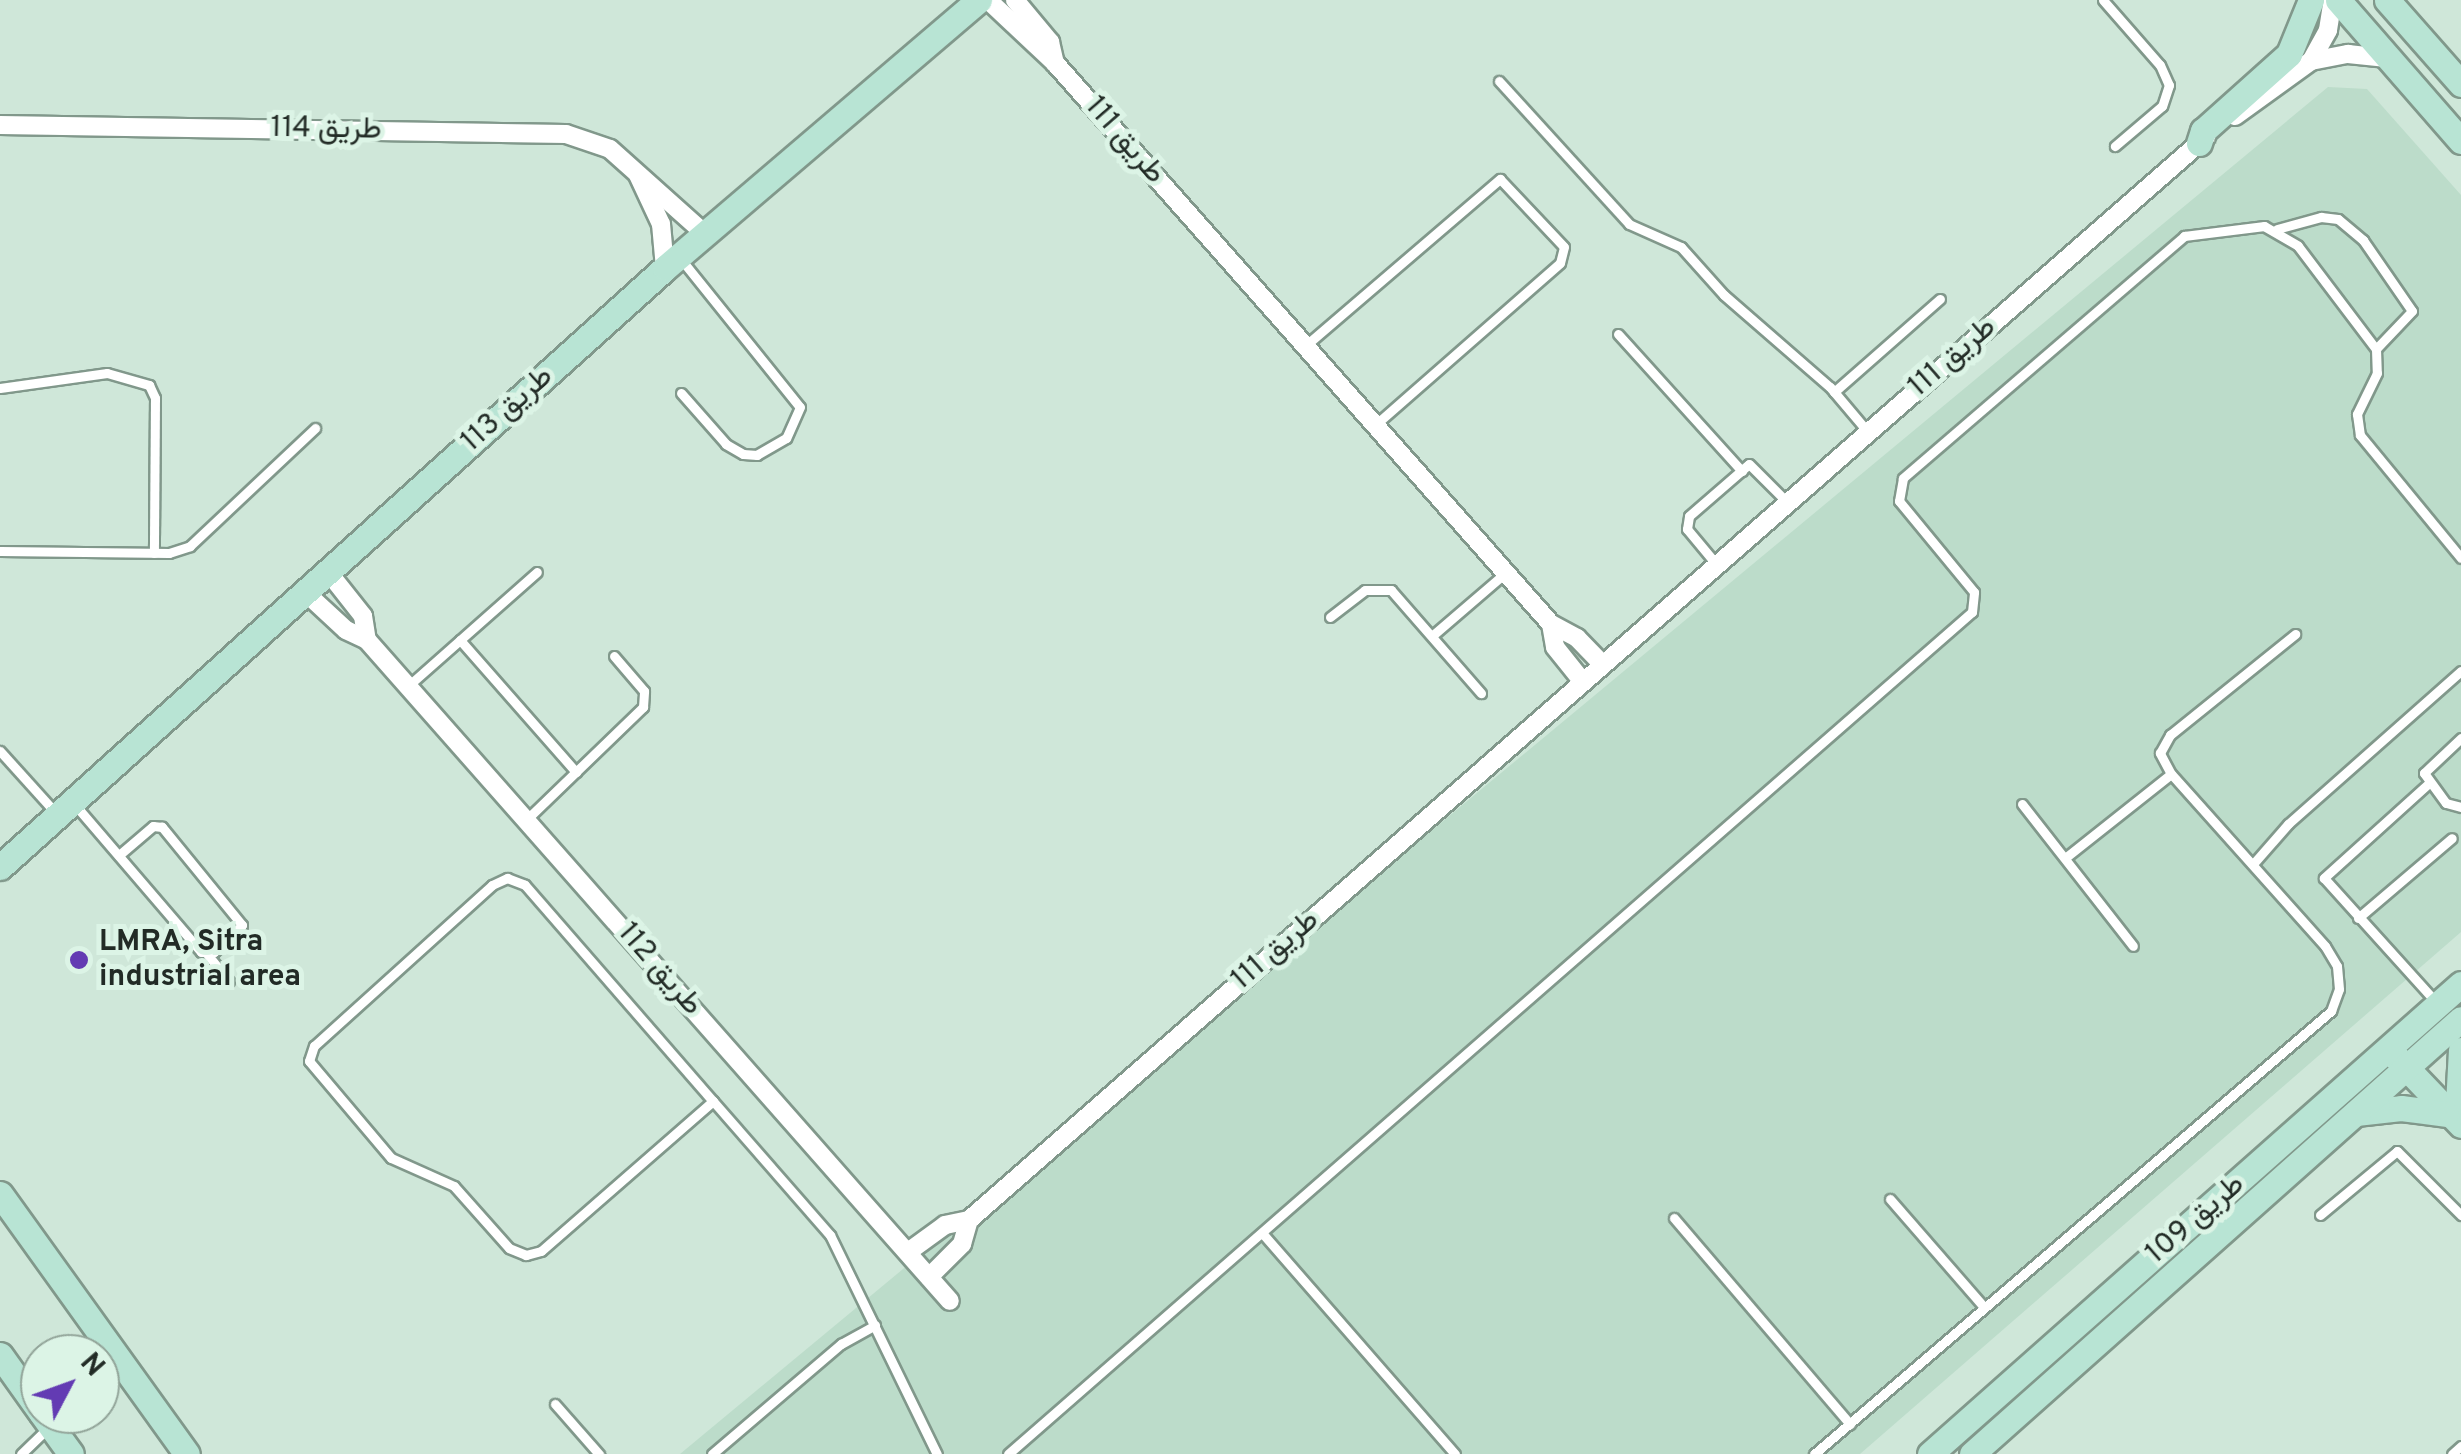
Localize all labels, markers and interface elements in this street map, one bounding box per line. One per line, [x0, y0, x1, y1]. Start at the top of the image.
street label: طريق 111 [1076, 90, 1172, 192]
street label: طريق 114 [270, 111, 382, 149]
street label: طريق 111 [1902, 310, 2004, 406]
street label: طريق 113 [455, 359, 561, 461]
street label: طريق 111 [1225, 903, 1327, 999]
street label: طريق 112 [609, 916, 709, 1024]
place label: LMRA, Sitra industrial area [99, 925, 301, 996]
marker: LMRA, Sitra industrial area [68, 949, 90, 971]
street label: طريق 109 [2139, 1167, 2253, 1273]
north arrow [20, 1334, 120, 1434]
text: N [71, 1346, 111, 1385]

